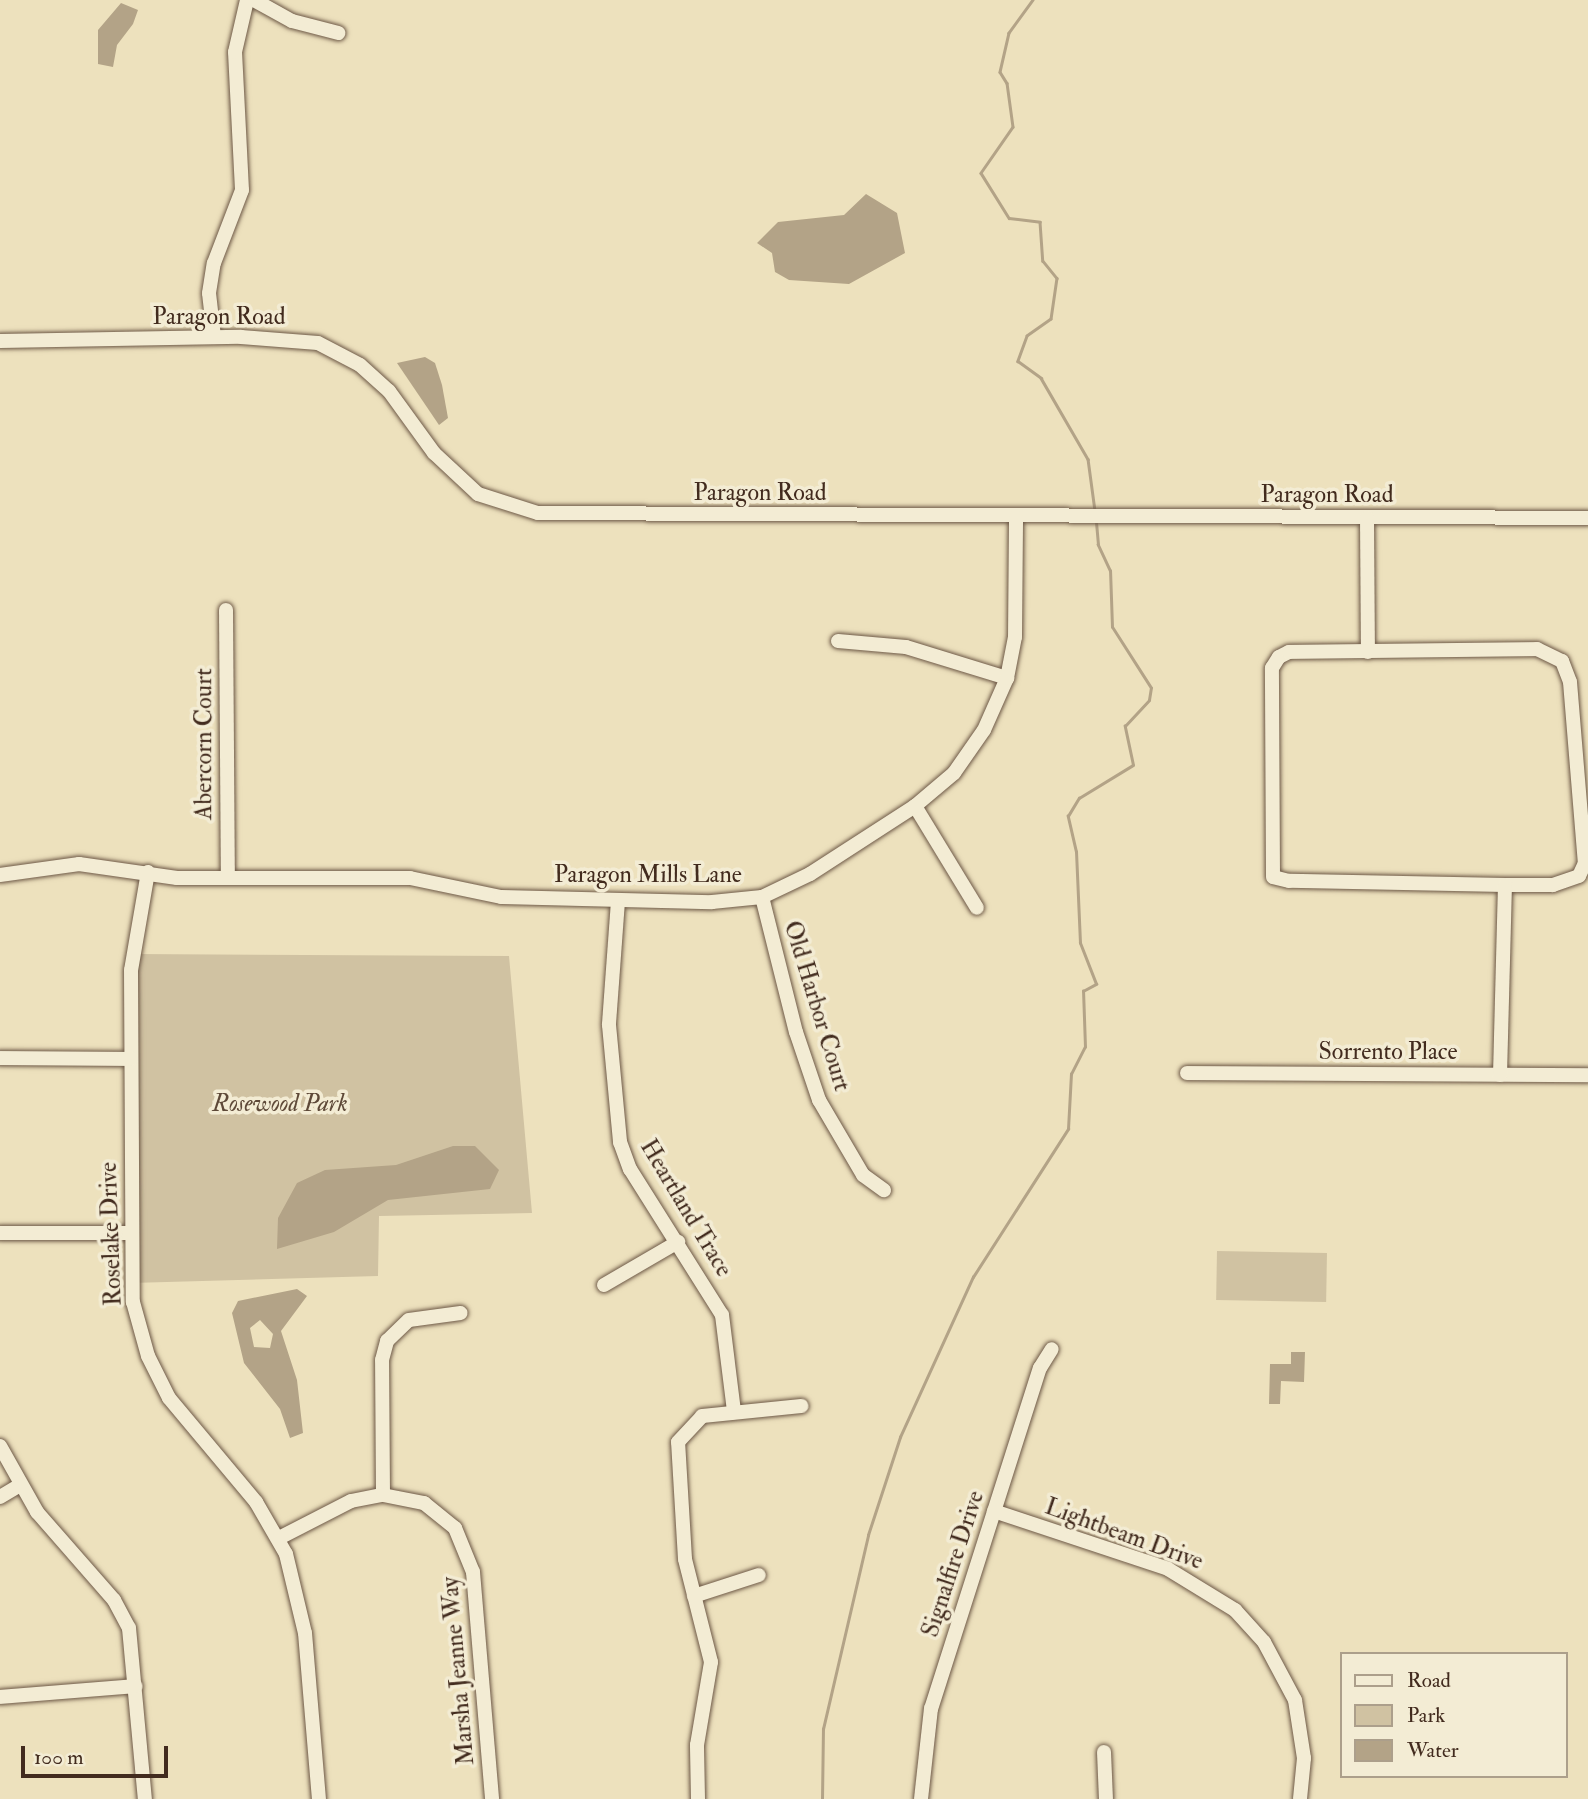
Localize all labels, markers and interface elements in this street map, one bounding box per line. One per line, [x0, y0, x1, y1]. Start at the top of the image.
street label: Paragon Road [152, 303, 286, 331]
street label: Paragon Road [693, 479, 827, 507]
street label: Paragon Road [1260, 481, 1394, 509]
street label: Abercorn Court [190, 668, 218, 820]
street label: Paragon Mills Lane [554, 861, 742, 889]
street label: Old Harbor Court [777, 917, 857, 1095]
street label: Sorrento Place [1318, 1038, 1458, 1066]
park label: Rosewood Park [212, 1090, 348, 1118]
street label: Heartland Trace [634, 1134, 738, 1282]
street label: Roselake Drive [94, 1162, 128, 1306]
street label: Signalfire Drive [916, 1487, 990, 1641]
street label: Lightbeam Drive [1041, 1492, 1207, 1576]
street label: Marsha Jeanne Way [435, 1576, 481, 1766]
legend [1340, 1652, 1567, 1778]
text: Road [1407, 1667, 1451, 1694]
text: Park [1407, 1702, 1445, 1729]
scale bar [24, 1732, 172, 1776]
text: Water [1407, 1737, 1459, 1764]
text: 100 m [34, 1744, 84, 1771]

